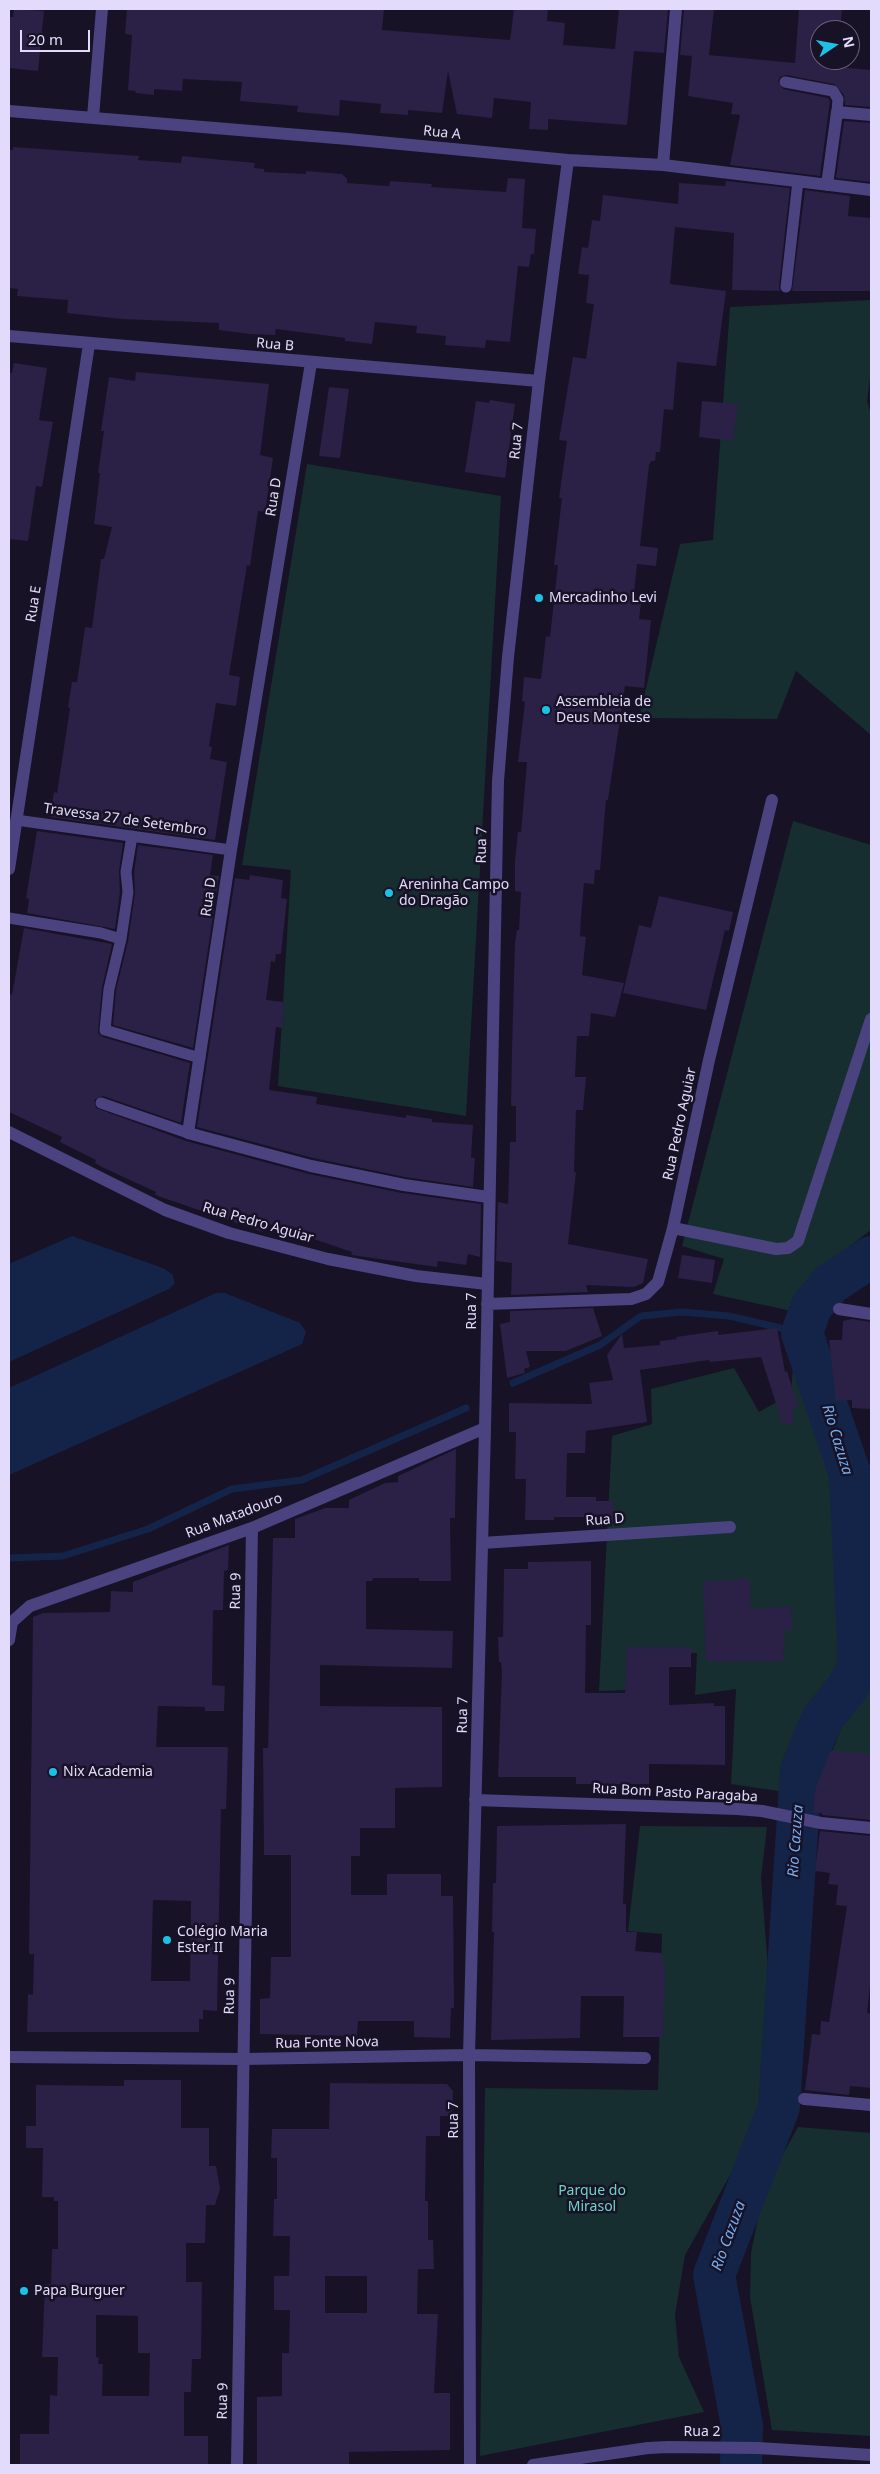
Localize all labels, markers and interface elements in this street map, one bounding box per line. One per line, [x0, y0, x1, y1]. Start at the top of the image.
scale bar [22, 20, 92, 52]
north arrow [810, 20, 860, 70]
text: 20 m [28, 29, 63, 49]
text: N [839, 34, 860, 50]
street label: Rua A [422, 123, 462, 143]
street label: Rua B [255, 335, 295, 355]
street label: Rua 7 [507, 422, 527, 460]
street label: Rua D [263, 476, 285, 518]
street label: Rua E [23, 585, 45, 623]
place label: Mercadinho Levi [549, 590, 657, 606]
marker: Mercadinho Levi [533, 592, 545, 604]
place label: Assembleia de Deus Montese [556, 694, 651, 726]
marker: Assembleia de Deus Montese [540, 704, 552, 716]
street label: Travessa 27 de Setembro [42, 800, 208, 840]
street label: Rua 7 [473, 826, 491, 864]
street label: Rua D [198, 876, 220, 918]
place label: Areninha Campo do Dragão [399, 877, 509, 910]
marker: Areninha Campo do Dragão [383, 887, 395, 899]
street label: Rua Pedro Aguiar [660, 1066, 700, 1182]
street label: Rua Pedro Aguiar [200, 1199, 316, 1247]
street label: Rua 7 [464, 1293, 480, 1329]
water label: Rio Cazuza [818, 1403, 856, 1477]
street label: Rua Matadouro [183, 1490, 285, 1542]
street label: Rua D [585, 1510, 625, 1530]
street label: Rua 9 [227, 1572, 245, 1610]
street label: Rua 7 [454, 1696, 472, 1734]
place label: Nix Academia [63, 1764, 153, 1780]
marker: Nix Academia [47, 1766, 59, 1778]
street label: Rua Bom Pasto Paragaba [592, 1780, 758, 1806]
water label: Rio Cazuza [784, 1804, 808, 1878]
place label: Colégio Maria Ester II [177, 1924, 268, 1956]
marker: Colégio Maria Ester II [161, 1934, 173, 1946]
street label: Rua 9 [221, 1977, 239, 2015]
street label: Rua Fonte Nova [275, 2034, 379, 2052]
street label: Rua 7 [446, 2102, 462, 2138]
park label: Parque do Mirasol [558, 2183, 626, 2216]
water label: Rio Cazuza [708, 2199, 750, 2273]
place label: Papa Burguer [34, 2283, 125, 2299]
marker: Papa Burguer [18, 2285, 30, 2297]
street label: Rua 9 [214, 2382, 232, 2420]
street label: Rua 2 [684, 2424, 720, 2440]

